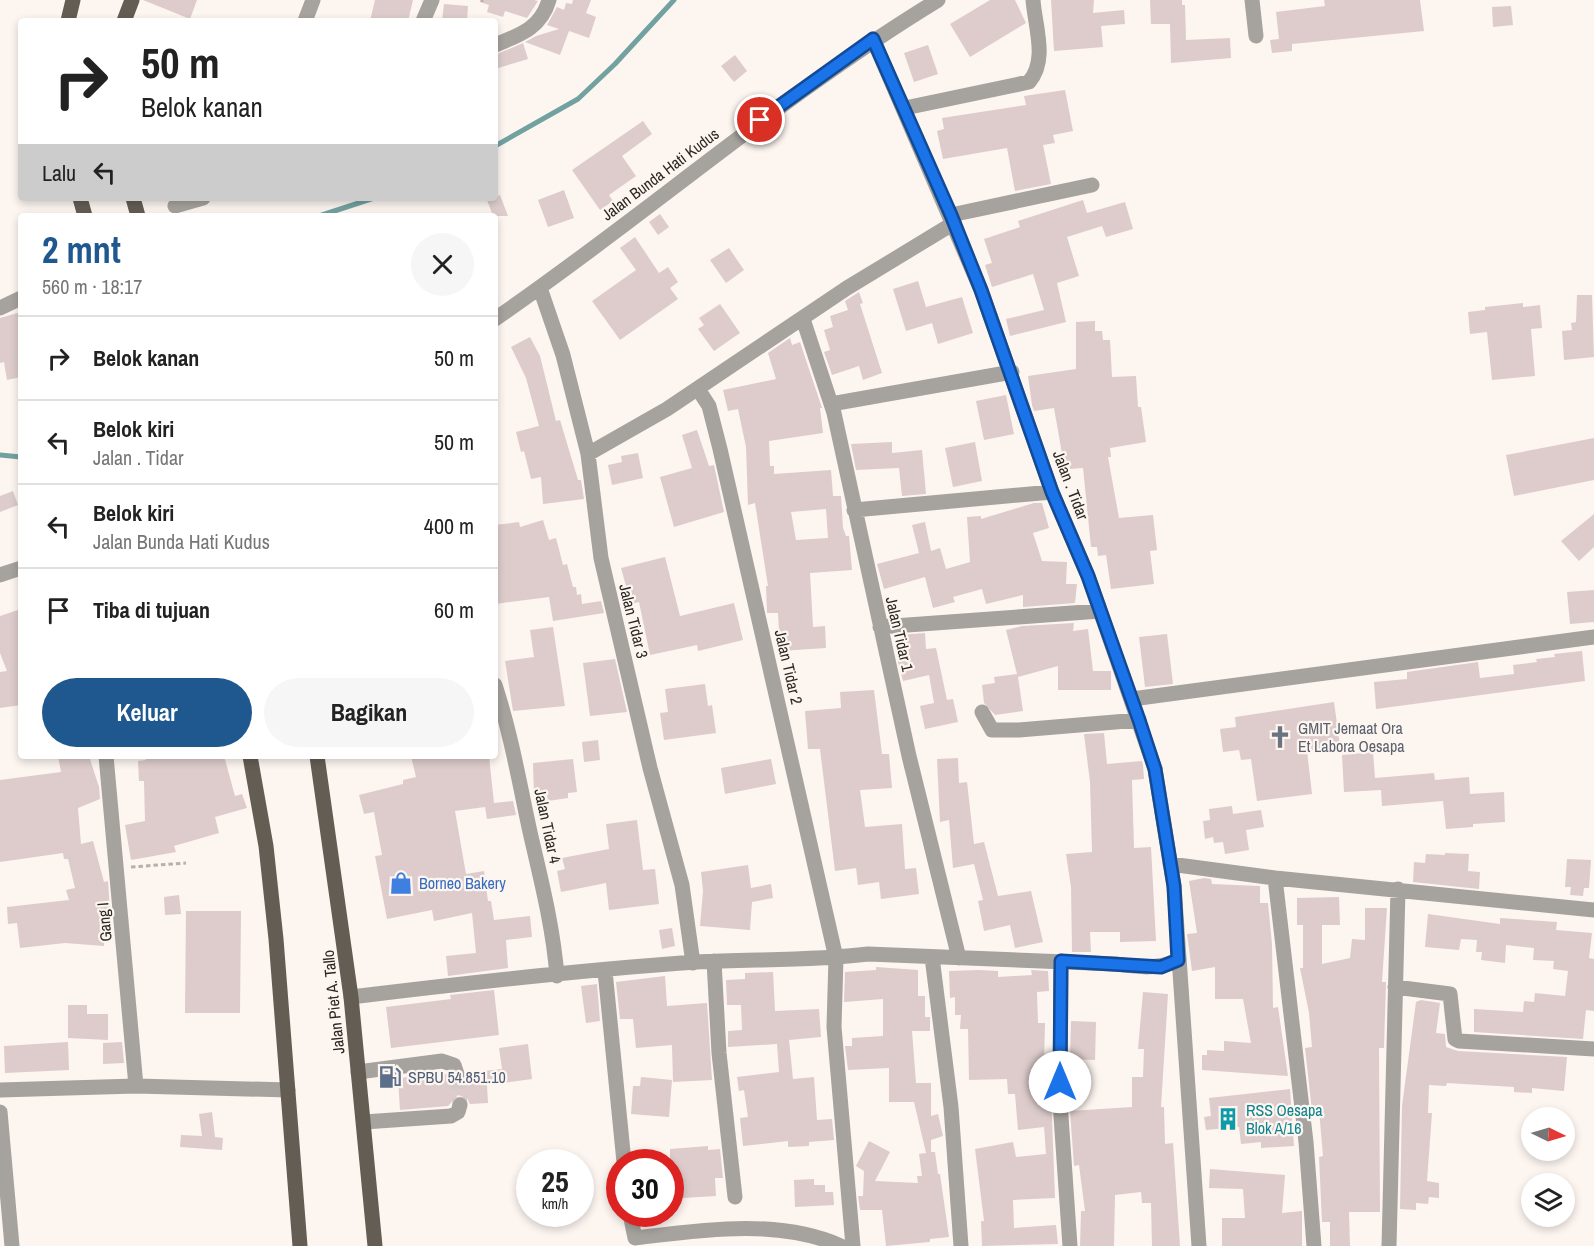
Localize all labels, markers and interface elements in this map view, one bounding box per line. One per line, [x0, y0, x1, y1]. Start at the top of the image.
text: 50 m [141, 35, 220, 91]
icon: right [42, 42, 120, 120]
text: Belok kanan [141, 89, 263, 125]
pin [734, 94, 785, 145]
icon: arrive [743, 103, 776, 136]
street label: Jalan Bunda Hati Kudus [597, 123, 723, 225]
icon: left [88, 156, 121, 189]
text: Lalu [42, 158, 76, 188]
text: 2 mnt [42, 226, 121, 274]
button: close [411, 233, 474, 296]
text: 560 m · 18:17 [42, 273, 142, 300]
icon: right [42, 342, 75, 375]
text: Belok kanan [93, 343, 199, 373]
text: 50 m [434, 343, 474, 373]
text: Belok kiri [93, 414, 174, 444]
icon: left [42, 426, 75, 459]
text: 50 m [434, 427, 474, 457]
text: Jalan . Tidar [93, 444, 184, 471]
street label: Jalan . Tidar [1048, 447, 1094, 523]
text: Belok kiri [93, 498, 174, 528]
icon: left [42, 510, 75, 543]
text: 400 m [424, 511, 474, 541]
text: Jalan Bunda Hati Kudus [93, 528, 270, 555]
street label: Jalan Tidar 3 [614, 581, 654, 661]
icon: arrive [42, 594, 75, 627]
street label: Jalan Tidar 1 [881, 594, 919, 674]
text: Tiba di tujuan [93, 595, 210, 625]
text: 60 m [434, 595, 474, 625]
street label: Jalan Tidar 2 [770, 627, 808, 707]
button: Keluar [42, 678, 252, 747]
button: Bagikan [264, 678, 474, 747]
place label: GMIT Jemaat Ora Et Labora Oesapa [1298, 717, 1405, 757]
church icon: GMIT Jemaat Ora Et Labora Oesapa [1267, 724, 1293, 750]
street label: Jalan Tidar 4 [529, 787, 567, 865]
shop icon: Borneo Bakery [388, 870, 414, 896]
place label: Borneo Bakery [419, 872, 506, 894]
street label: Gang I [91, 901, 117, 943]
street label: Jalan Piet A. Tallo [317, 949, 349, 1055]
position arrow [1028, 1050, 1092, 1114]
fuel station icon: SPBU 54.851.10 [377, 1064, 403, 1090]
place label: SPBU 54.851.10 [408, 1066, 506, 1088]
place label: RSS Oesapa Blok A/16 [1246, 1099, 1323, 1139]
building icon: RSS Oesapa Blok A/16 [1215, 1106, 1241, 1132]
north arrow [1521, 1107, 1575, 1161]
map controls [1521, 1107, 1575, 1227]
speed limit sign: 30 [606, 1149, 684, 1227]
text: 25 [541, 1161, 569, 1201]
button: layers [1521, 1173, 1575, 1227]
text: km/h [542, 1193, 568, 1214]

